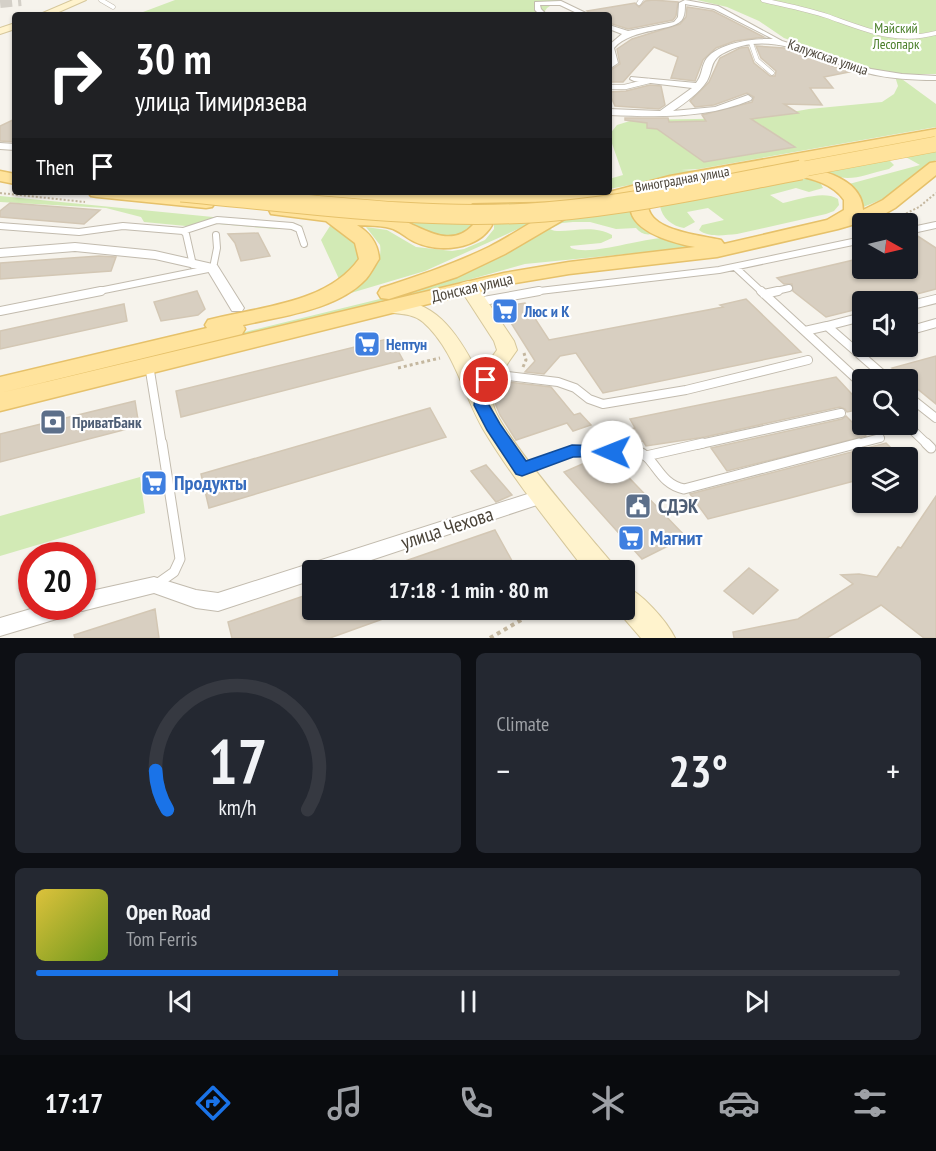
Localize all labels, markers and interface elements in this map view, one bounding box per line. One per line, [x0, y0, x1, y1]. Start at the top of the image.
park label: Майский Лесопарк [872, 19, 920, 53]
text: 30 m [135, 31, 212, 86]
street label: Калужская улица [785, 35, 871, 79]
icon: right [36, 36, 114, 114]
text: улица Тимирязева [135, 84, 307, 118]
icon: arrive [86, 150, 119, 183]
text: Then [36, 153, 74, 181]
street label: Виноградная улица [633, 162, 731, 196]
north arrow [852, 213, 918, 279]
map controls [852, 213, 918, 513]
street label: Донская улица [429, 268, 515, 306]
button: sound [852, 291, 918, 357]
supermarket icon: Люс и К [490, 296, 520, 326]
place label: Люс и К [523, 301, 570, 321]
supermarket icon: Нептун [352, 329, 382, 359]
place label: Нептун [386, 334, 427, 354]
pin [460, 354, 511, 405]
icon: arrive [469, 363, 502, 396]
button: search [852, 369, 918, 435]
bank icon: ПриватБанк [38, 407, 68, 437]
place label: ПриватБанк [72, 412, 142, 432]
position arrow [580, 420, 644, 484]
button: layers [852, 447, 918, 513]
supermarket icon: Продукты [139, 468, 169, 498]
place label: Продукты [174, 470, 247, 496]
public building icon: СДЭК [623, 491, 653, 521]
place label: СДЭК [658, 493, 699, 519]
street label: улица Чехова [398, 501, 496, 555]
supermarket icon: Магнит [616, 523, 646, 553]
place label: Магнит [650, 525, 703, 551]
speed limit sign: 20 [18, 542, 96, 620]
text: 17:18 · 1 min · 80 m [389, 576, 548, 604]
text: Climate [497, 711, 549, 737]
text: 17 [208, 720, 268, 801]
text: 23° [669, 741, 728, 799]
text: − [497, 749, 510, 792]
text: + [886, 749, 900, 792]
text: km/h [219, 793, 257, 821]
text: Open Road [126, 898, 211, 926]
text: Tom Ferris [126, 926, 197, 952]
icon: previous [164, 985, 197, 1018]
icon: pause [452, 985, 485, 1018]
icon: next [740, 985, 773, 1018]
icon: directions [192, 1082, 234, 1124]
icon: music [324, 1082, 366, 1124]
icon: phone [455, 1082, 497, 1124]
icon: climate [587, 1082, 629, 1124]
icon: car [718, 1082, 760, 1124]
icon: filters [849, 1082, 891, 1124]
text: 17:17 [45, 1086, 103, 1120]

